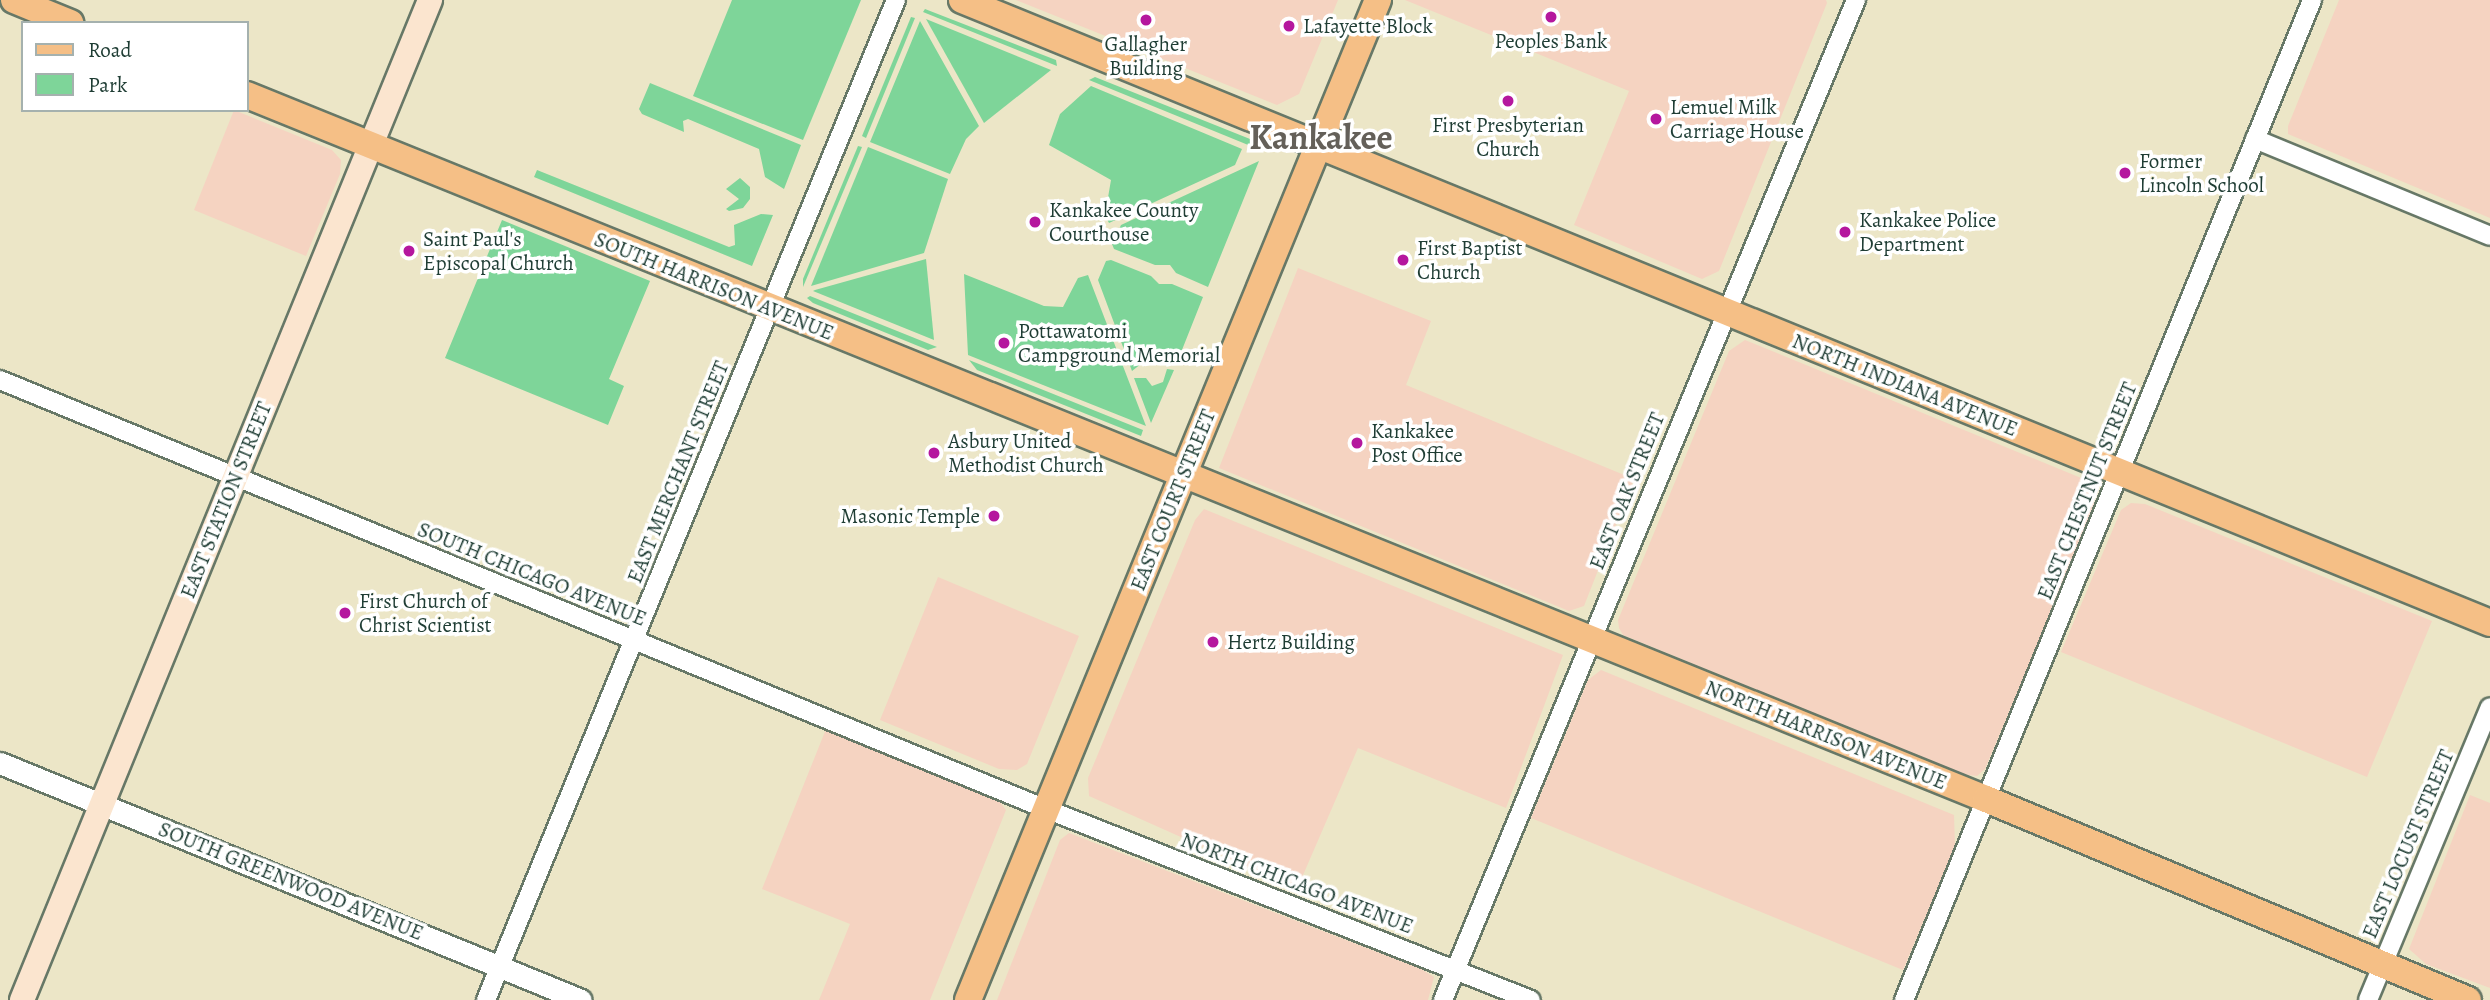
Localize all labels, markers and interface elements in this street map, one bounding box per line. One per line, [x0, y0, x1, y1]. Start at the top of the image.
marker: Peoples Bank [1543, 9, 1559, 25]
marker: Gallagher Building [1138, 12, 1154, 28]
place label: Lafayette Block [1303, 13, 1433, 39]
marker: Lafayette Block [1281, 18, 1297, 34]
legend [21, 21, 248, 112]
place label: Peoples Bank [1495, 28, 1607, 54]
place label: Gallagher Building [1105, 31, 1187, 81]
text: Road [88, 36, 132, 64]
text: Park [88, 71, 127, 99]
marker: First Presbyterian Church [1500, 93, 1516, 109]
place label: Lemuel Milk Carriage House [1670, 94, 1804, 144]
marker: Lemuel Milk Carriage House [1648, 111, 1664, 127]
place label: First Presbyterian Church [1432, 112, 1584, 162]
district label: Kankakee [1249, 116, 1393, 158]
place label: Former Lincoln School [2139, 148, 2264, 198]
marker: Former Lincoln School [2117, 165, 2133, 181]
place label: Kankakee County Courthouse [1049, 197, 1198, 247]
place label: Kankakee Police Department [1859, 207, 1996, 257]
marker: Kankakee County Courthouse [1027, 214, 1043, 230]
marker: Kankakee Police Department [1837, 224, 1853, 240]
place label: Saint Paul's Episcopal Church [423, 226, 574, 276]
street label: SOUTH HARRISON AVENUE [591, 226, 837, 346]
place label: First Baptist Church [1417, 235, 1522, 285]
marker: Saint Paul's Episcopal Church [401, 243, 417, 259]
marker: First Baptist Church [1395, 252, 1411, 268]
place label: Pottawatomi Campground Memorial [1018, 318, 1220, 368]
street label: NORTH INDIANA AVENUE [1789, 328, 2021, 442]
marker: Pottawatomi Campground Memorial [996, 335, 1012, 351]
street label: EAST MERCHANT STREET [622, 357, 734, 587]
street label: EAST CHESTNUT STREET [2032, 379, 2142, 603]
street label: EAST STATION STREET [175, 398, 277, 602]
street label: EAST COURT STREET [1125, 406, 1221, 594]
street label: EAST OAK STREET [1584, 409, 1670, 573]
place label: Kankakee Post Office [1371, 418, 1463, 468]
place label: Asbury United Methodist Church [948, 428, 1104, 478]
marker: Kankakee Post Office [1349, 435, 1365, 451]
marker: Asbury United Methodist Church [926, 445, 942, 461]
place label: Masonic Temple [841, 503, 980, 529]
marker: Masonic Temple [986, 508, 1002, 524]
street label: SOUTH CHICAGO AVENUE [414, 517, 650, 631]
place label: First Church of Christ Scientist [359, 588, 492, 638]
marker: First Church of Christ Scientist [337, 605, 353, 621]
place label: Hertz Building [1227, 629, 1355, 655]
marker: Hertz Building [1205, 634, 1221, 650]
street label: NORTH HARRISON AVENUE [1701, 675, 1951, 795]
street label: EAST LOCUST STREET [2357, 746, 2459, 942]
street label: SOUTH GREENWOOD AVENUE [155, 816, 427, 946]
street label: NORTH CHICAGO AVENUE [1177, 827, 1417, 939]

